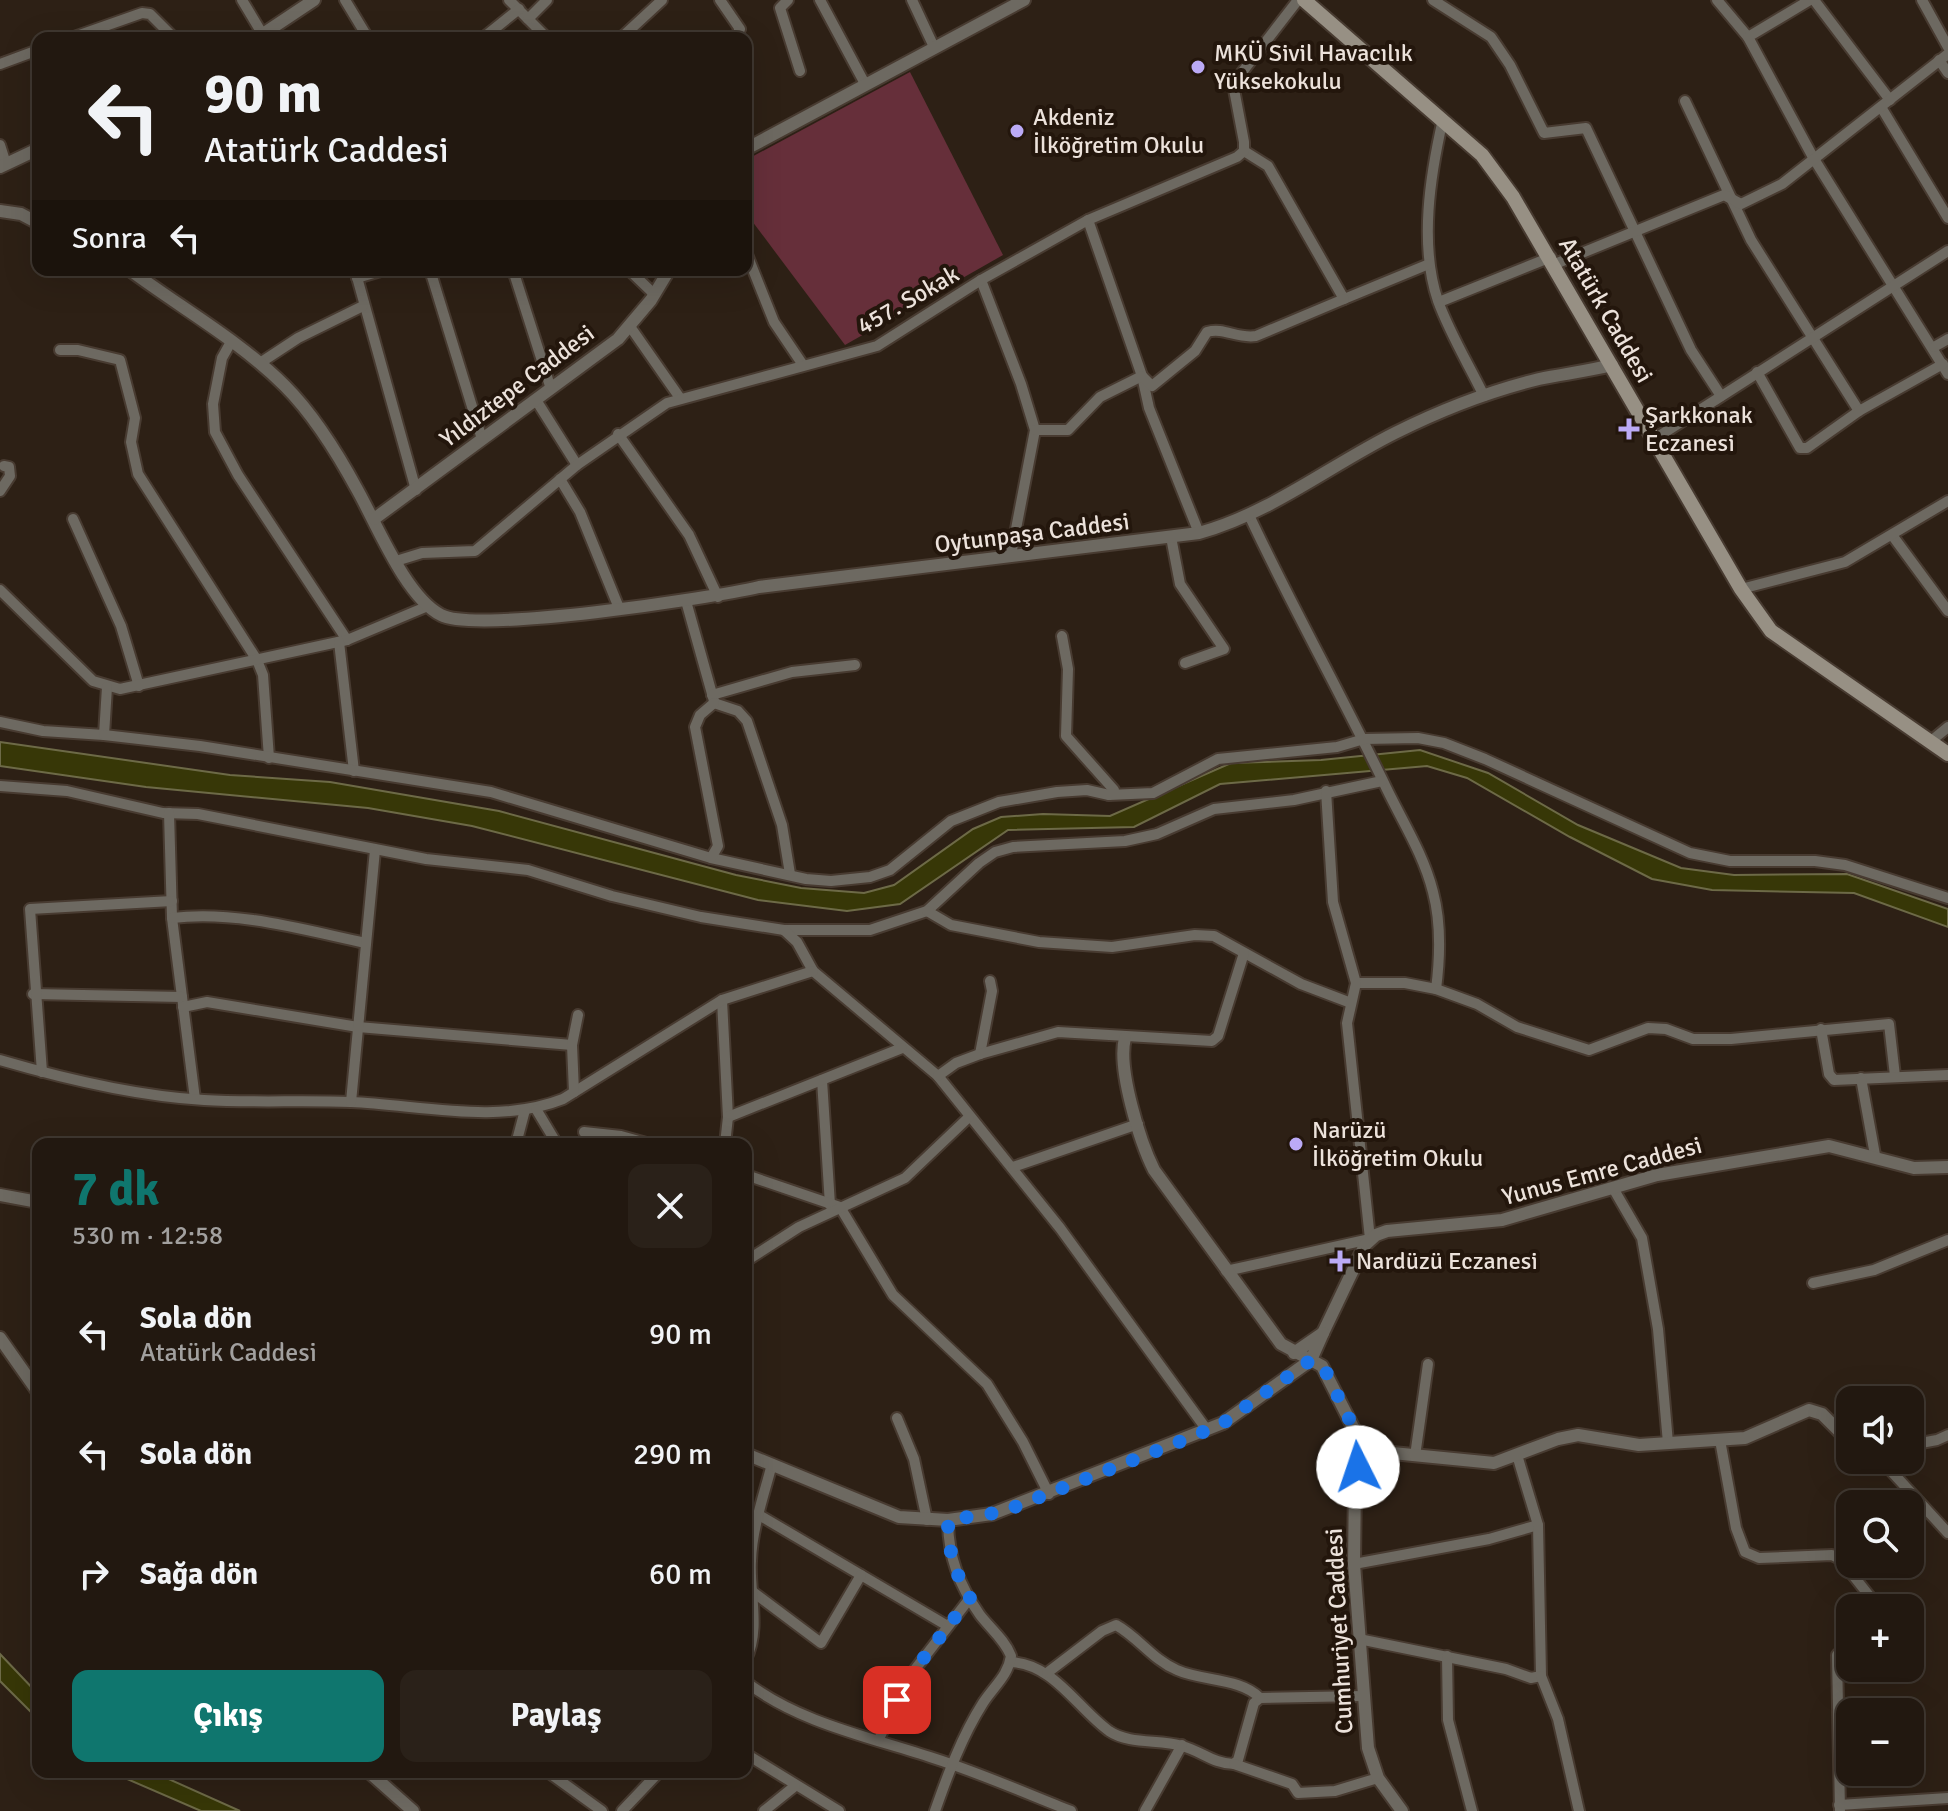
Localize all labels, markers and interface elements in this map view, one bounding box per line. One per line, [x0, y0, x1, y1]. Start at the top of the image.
place label: MKÜ Sivil Havacılık Yüksekokulu [1214, 38, 1413, 96]
marker: MKÜ Sivil Havacılık Yüksekokulu [1189, 58, 1207, 76]
text: 90 m [204, 59, 322, 128]
icon: left [72, 64, 176, 168]
place label: Akdeniz İlköğretim Okulu [1033, 102, 1204, 160]
marker: Akdeniz İlköğretim Okulu [1008, 122, 1026, 140]
text: Atatürk Caddesi [204, 128, 449, 173]
icon: left [163, 216, 207, 260]
text: Sonra [72, 220, 147, 257]
street label: Atatürk Caddesi [1552, 232, 1660, 388]
street label: 457. Sokak [852, 259, 964, 341]
street label: Yıldıztepe Caddesi [434, 318, 600, 454]
place label: Şarkkonak Eczanesi [1645, 400, 1753, 458]
marker: Şarkkonak Eczanesi [1620, 420, 1638, 438]
street label: Oytunpaşa Caddesi [933, 506, 1131, 560]
place label: Narüzü İlköğretim Okulu [1312, 1115, 1483, 1173]
street label: Yunus Emre Caddesi [1499, 1130, 1705, 1212]
marker: Narüzü İlköğretim Okulu [1287, 1135, 1305, 1153]
text: 7 dk [72, 1160, 159, 1219]
button: close [628, 1164, 712, 1248]
text: 530 m · 12:58 [72, 1220, 223, 1252]
place label: Nardüzü Eczanesi [1356, 1246, 1538, 1276]
marker: Nardüzü Eczanesi [1331, 1252, 1349, 1270]
text: Sola dön [140, 1300, 252, 1337]
icon: left [72, 1312, 116, 1356]
text: 90 m [649, 1316, 712, 1353]
text: Atatürk Caddesi [140, 1337, 317, 1369]
map controls [1836, 1386, 1924, 1786]
button: sound [1836, 1386, 1924, 1474]
position arrow [1316, 1425, 1400, 1509]
icon: left [72, 1432, 116, 1476]
text: Sola dön [140, 1436, 252, 1473]
text: 290 m [633, 1436, 712, 1473]
button: search [1836, 1490, 1924, 1578]
street label: Cumhuriyet Caddesi [1319, 1527, 1359, 1735]
icon: right [72, 1552, 116, 1596]
text: Sağa dön [140, 1556, 258, 1593]
text: 60 m [649, 1556, 712, 1593]
button: + [1836, 1594, 1924, 1682]
pin [863, 1666, 931, 1734]
button: Çıkış [72, 1670, 384, 1762]
button: Paylaş [400, 1670, 712, 1762]
icon: arrive [875, 1678, 919, 1722]
button: − [1836, 1698, 1924, 1786]

